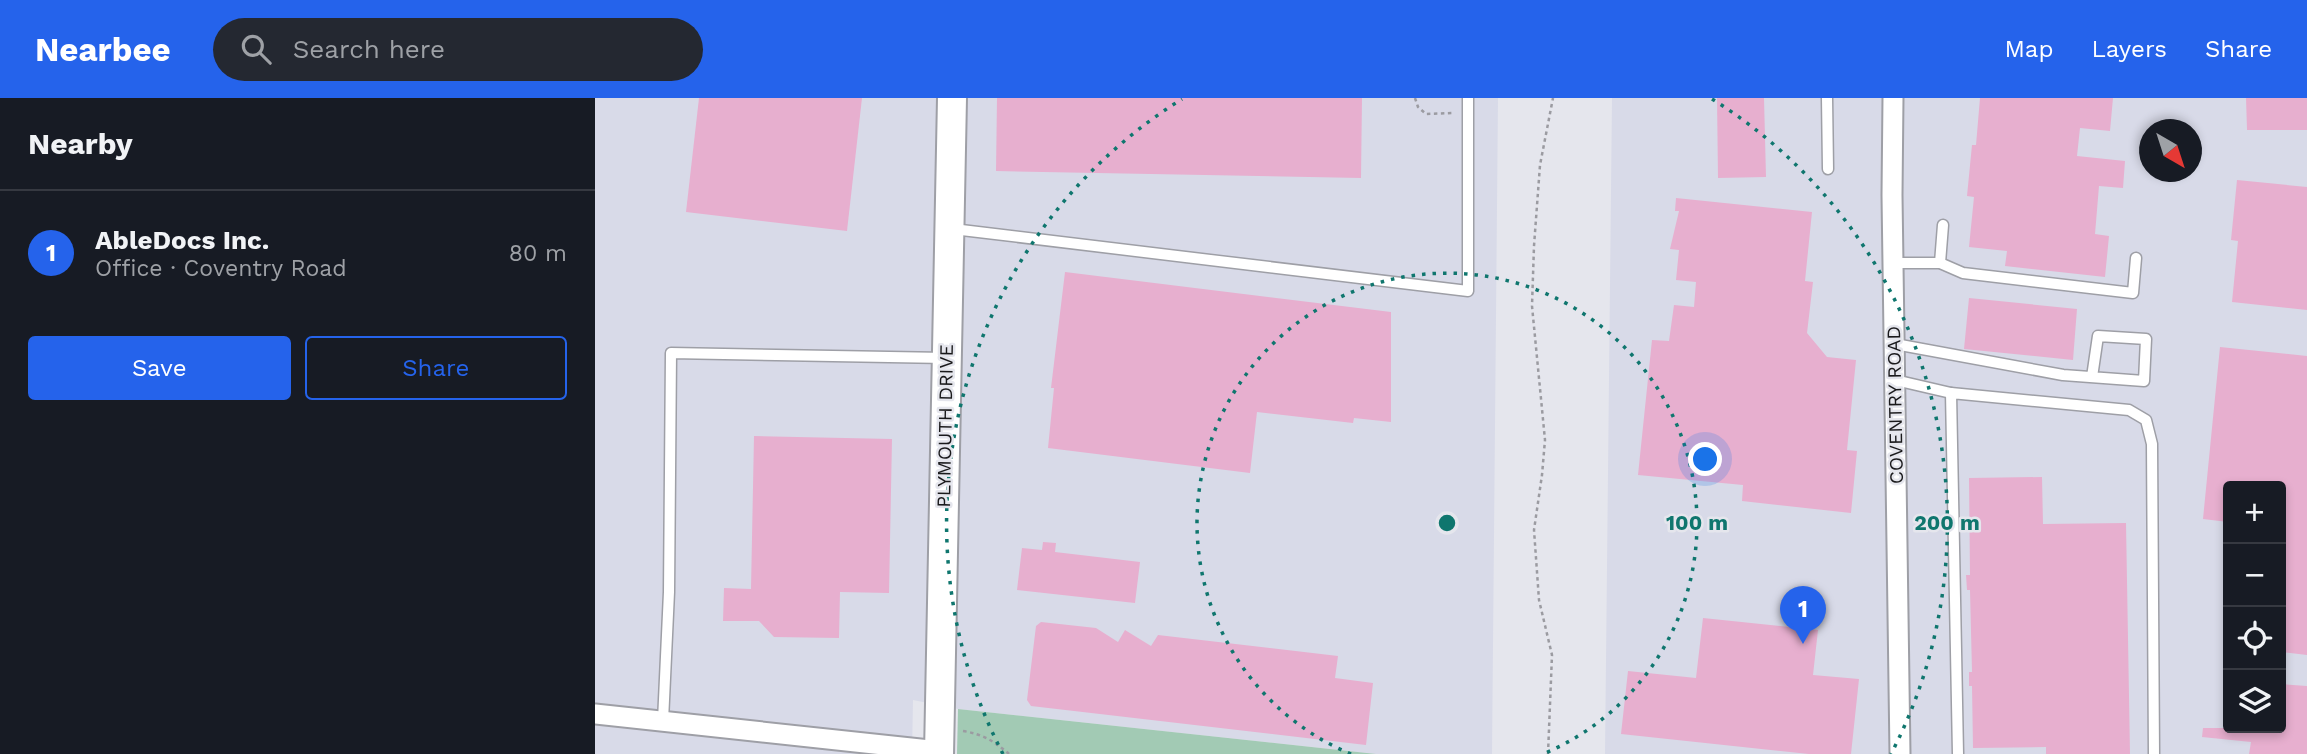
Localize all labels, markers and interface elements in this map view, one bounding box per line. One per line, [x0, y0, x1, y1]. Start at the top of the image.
search box [213, 18, 703, 81]
text: Nearbee [35, 30, 171, 69]
icon: search [237, 30, 275, 68]
text: Search here [293, 34, 445, 64]
text: Map [2005, 35, 2053, 63]
text: Layers [2091, 35, 2167, 63]
text: Share [2205, 35, 2272, 63]
north arrow [2139, 119, 2202, 182]
text: Nearby [28, 126, 133, 161]
text: AbleDocs Inc. [95, 225, 269, 255]
text: 1 [46, 240, 56, 267]
text: 80 m [509, 240, 567, 267]
text: Office · Coventry Road [95, 255, 347, 282]
street label: COVENTRY ROAD [1882, 326, 1908, 484]
button: Save [28, 336, 291, 400]
button: Share [305, 336, 567, 400]
street label: PLYMOUTH DRIVE [932, 344, 958, 508]
your location [1688, 442, 1722, 476]
map controls [2223, 481, 2286, 733]
button: + [2223, 481, 2286, 544]
text: 100 m [1666, 510, 1728, 535]
text: 200 m [1914, 510, 1980, 535]
centre of rings [1435, 511, 1459, 535]
button: − [2223, 544, 2286, 607]
pin: 1 [1780, 586, 1826, 644]
button: locate [2223, 607, 2286, 670]
button: layers [2223, 670, 2286, 733]

